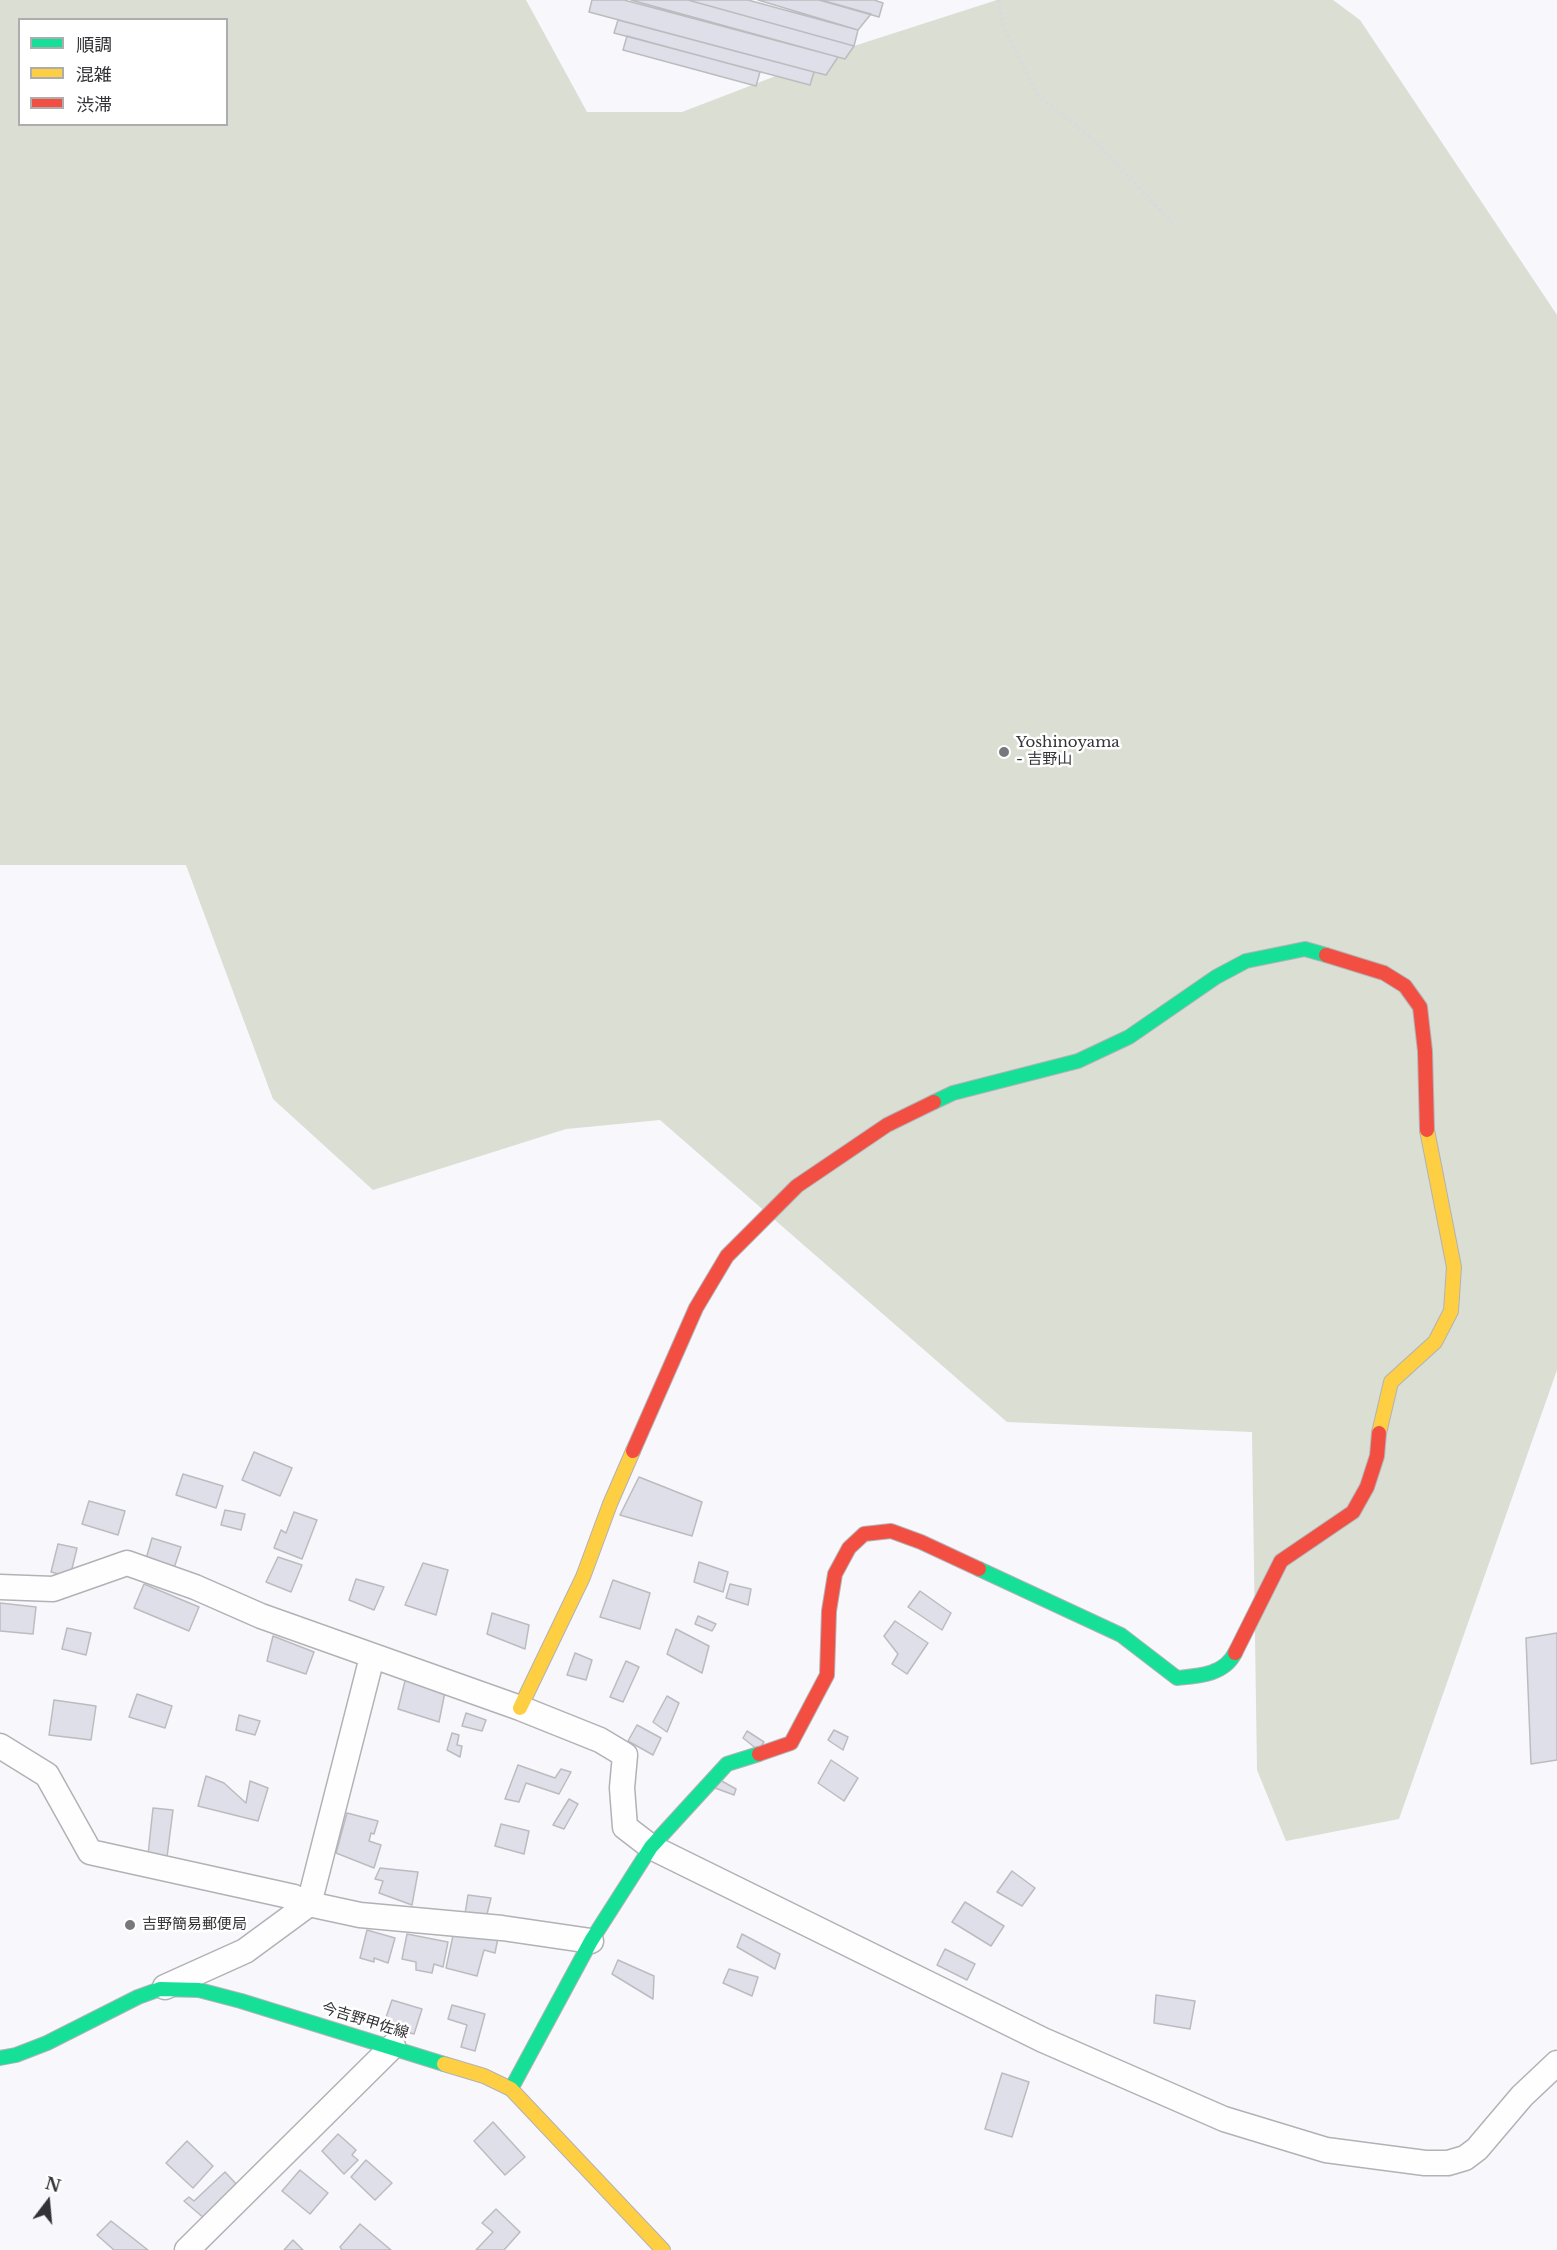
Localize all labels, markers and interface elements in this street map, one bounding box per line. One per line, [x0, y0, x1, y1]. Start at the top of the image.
legend [18, 18, 228, 126]
text: 順調 [76, 34, 112, 56]
text: 混雑 [76, 64, 112, 86]
text: 渋滞 [76, 94, 112, 116]
place label: Yoshinoyama - 吉野山 [1016, 734, 1120, 769]
marker: Yoshinoyama - 吉野山 [997, 745, 1011, 759]
place label: 吉野簡易郵便局 [142, 1916, 247, 1934]
marker: 吉野簡易郵便局 [123, 1918, 137, 1932]
street label: 今吉野甲佐線 [319, 1999, 411, 2043]
north arrow [18, 2172, 78, 2232]
text: N [43, 2173, 63, 2196]

